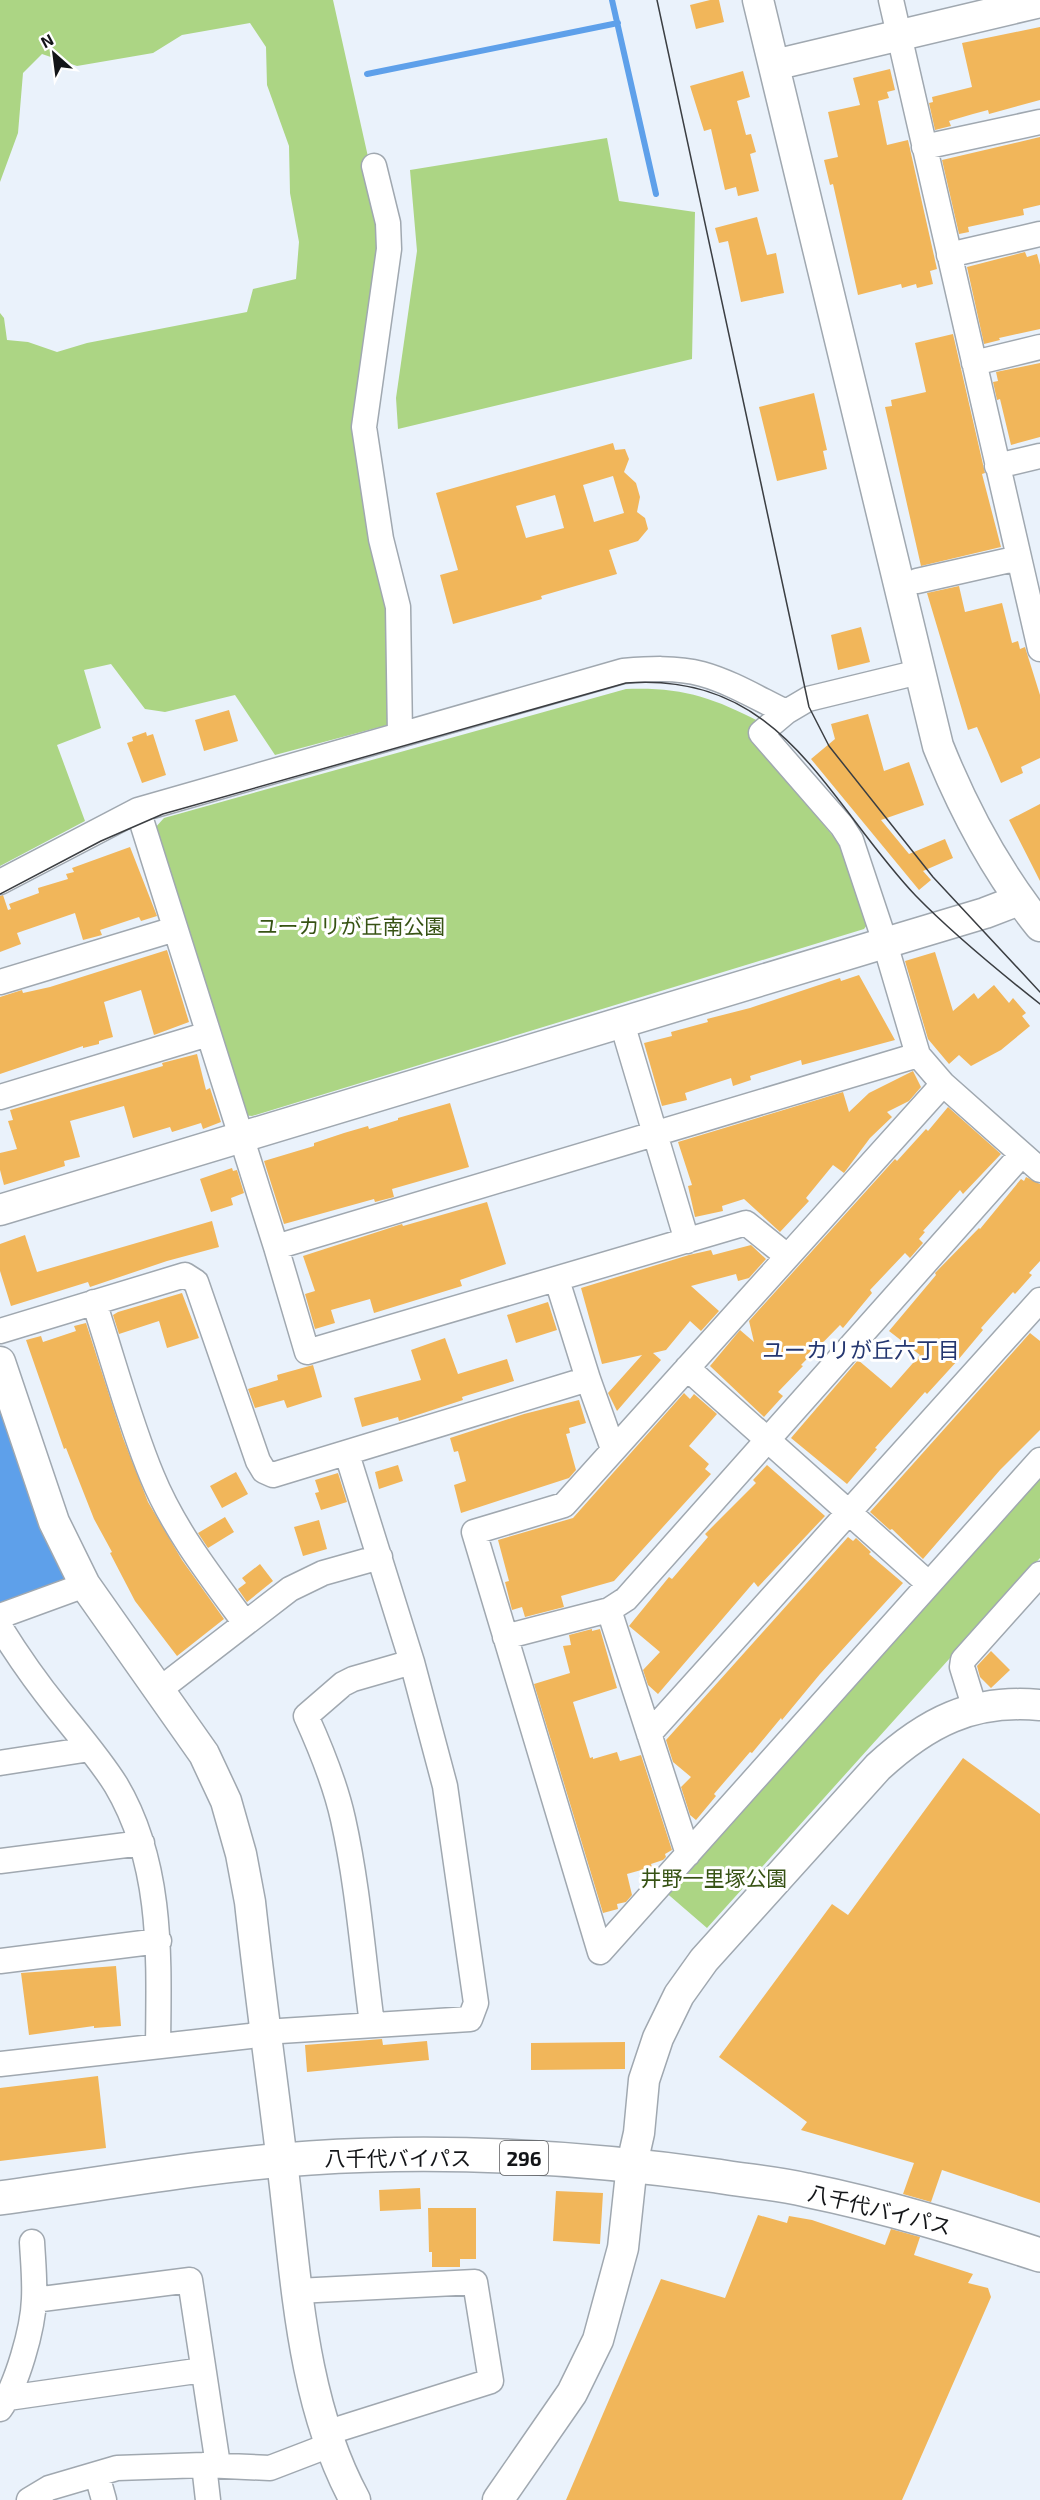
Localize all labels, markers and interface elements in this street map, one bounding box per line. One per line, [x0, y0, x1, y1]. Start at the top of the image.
north arrow [24, 24, 84, 84]
text: N [37, 29, 56, 51]
park label: ユーカリが丘南公園 [257, 913, 446, 938]
district label: ユーカリが丘六丁目 [762, 1336, 960, 1362]
park label: 井野一里塚公園 [641, 1865, 788, 1890]
road number: 296 [500, 2141, 548, 2175]
street label: 八千代バイパス [325, 2145, 471, 2170]
street label: 八千代バイパス [806, 2179, 954, 2239]

